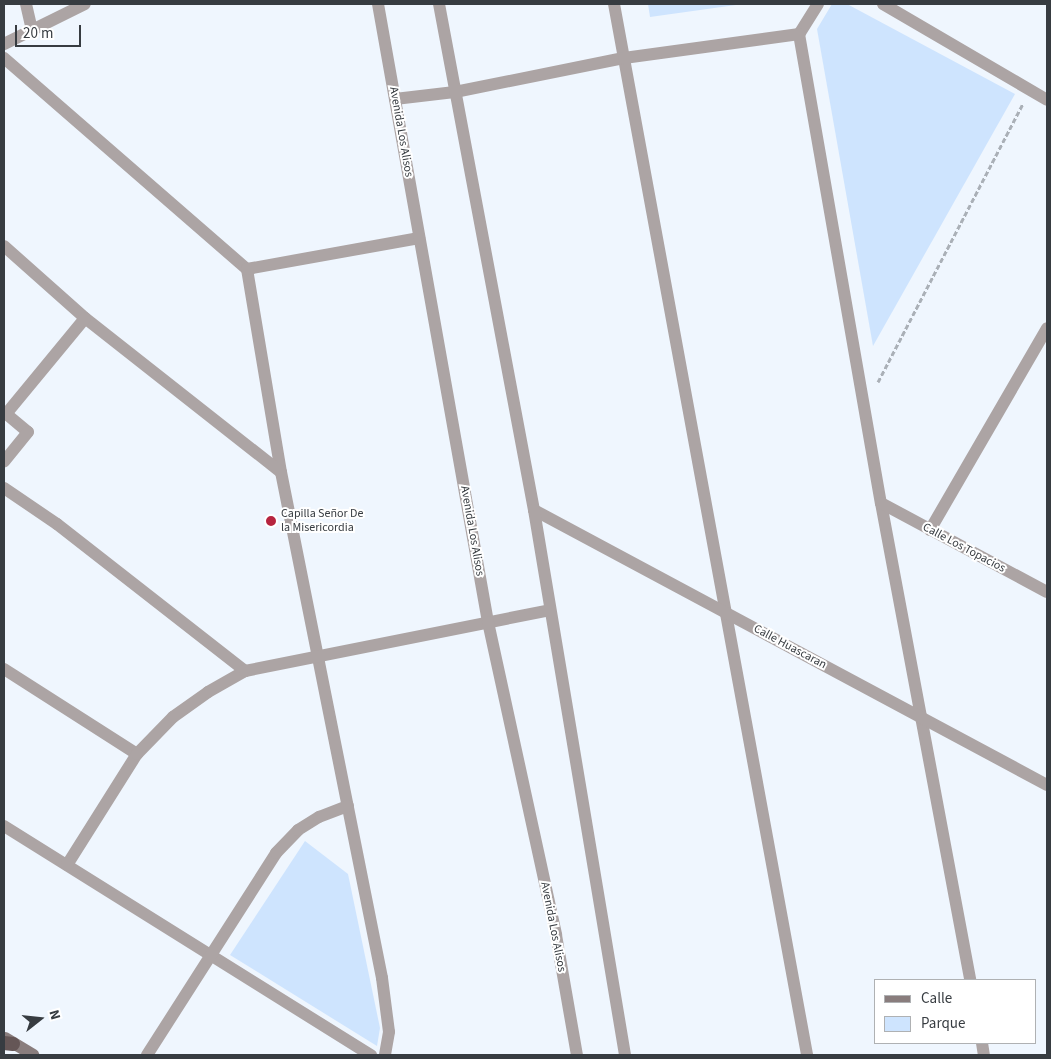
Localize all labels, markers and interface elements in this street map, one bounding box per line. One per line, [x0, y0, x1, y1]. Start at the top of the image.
scale bar [18, 15, 84, 47]
text: 20 m [23, 23, 53, 44]
street label: Avenida Los Alisos [386, 86, 416, 178]
street label: Avenida Los Alisos [457, 485, 487, 577]
place label: Capilla Señor De la Misericordia [281, 507, 363, 535]
marker: Capilla Señor De la Misericordia [265, 515, 277, 527]
street label: Calle Los Topacios [920, 520, 1008, 576]
street label: Calle Huascaran [751, 622, 829, 672]
street label: Avenida Los Alisos [537, 881, 569, 973]
legend [874, 979, 1036, 1044]
text: Calle [921, 988, 952, 1009]
north arrow [15, 994, 65, 1044]
text: N [44, 1008, 65, 1022]
text: Parque [921, 1013, 965, 1034]

